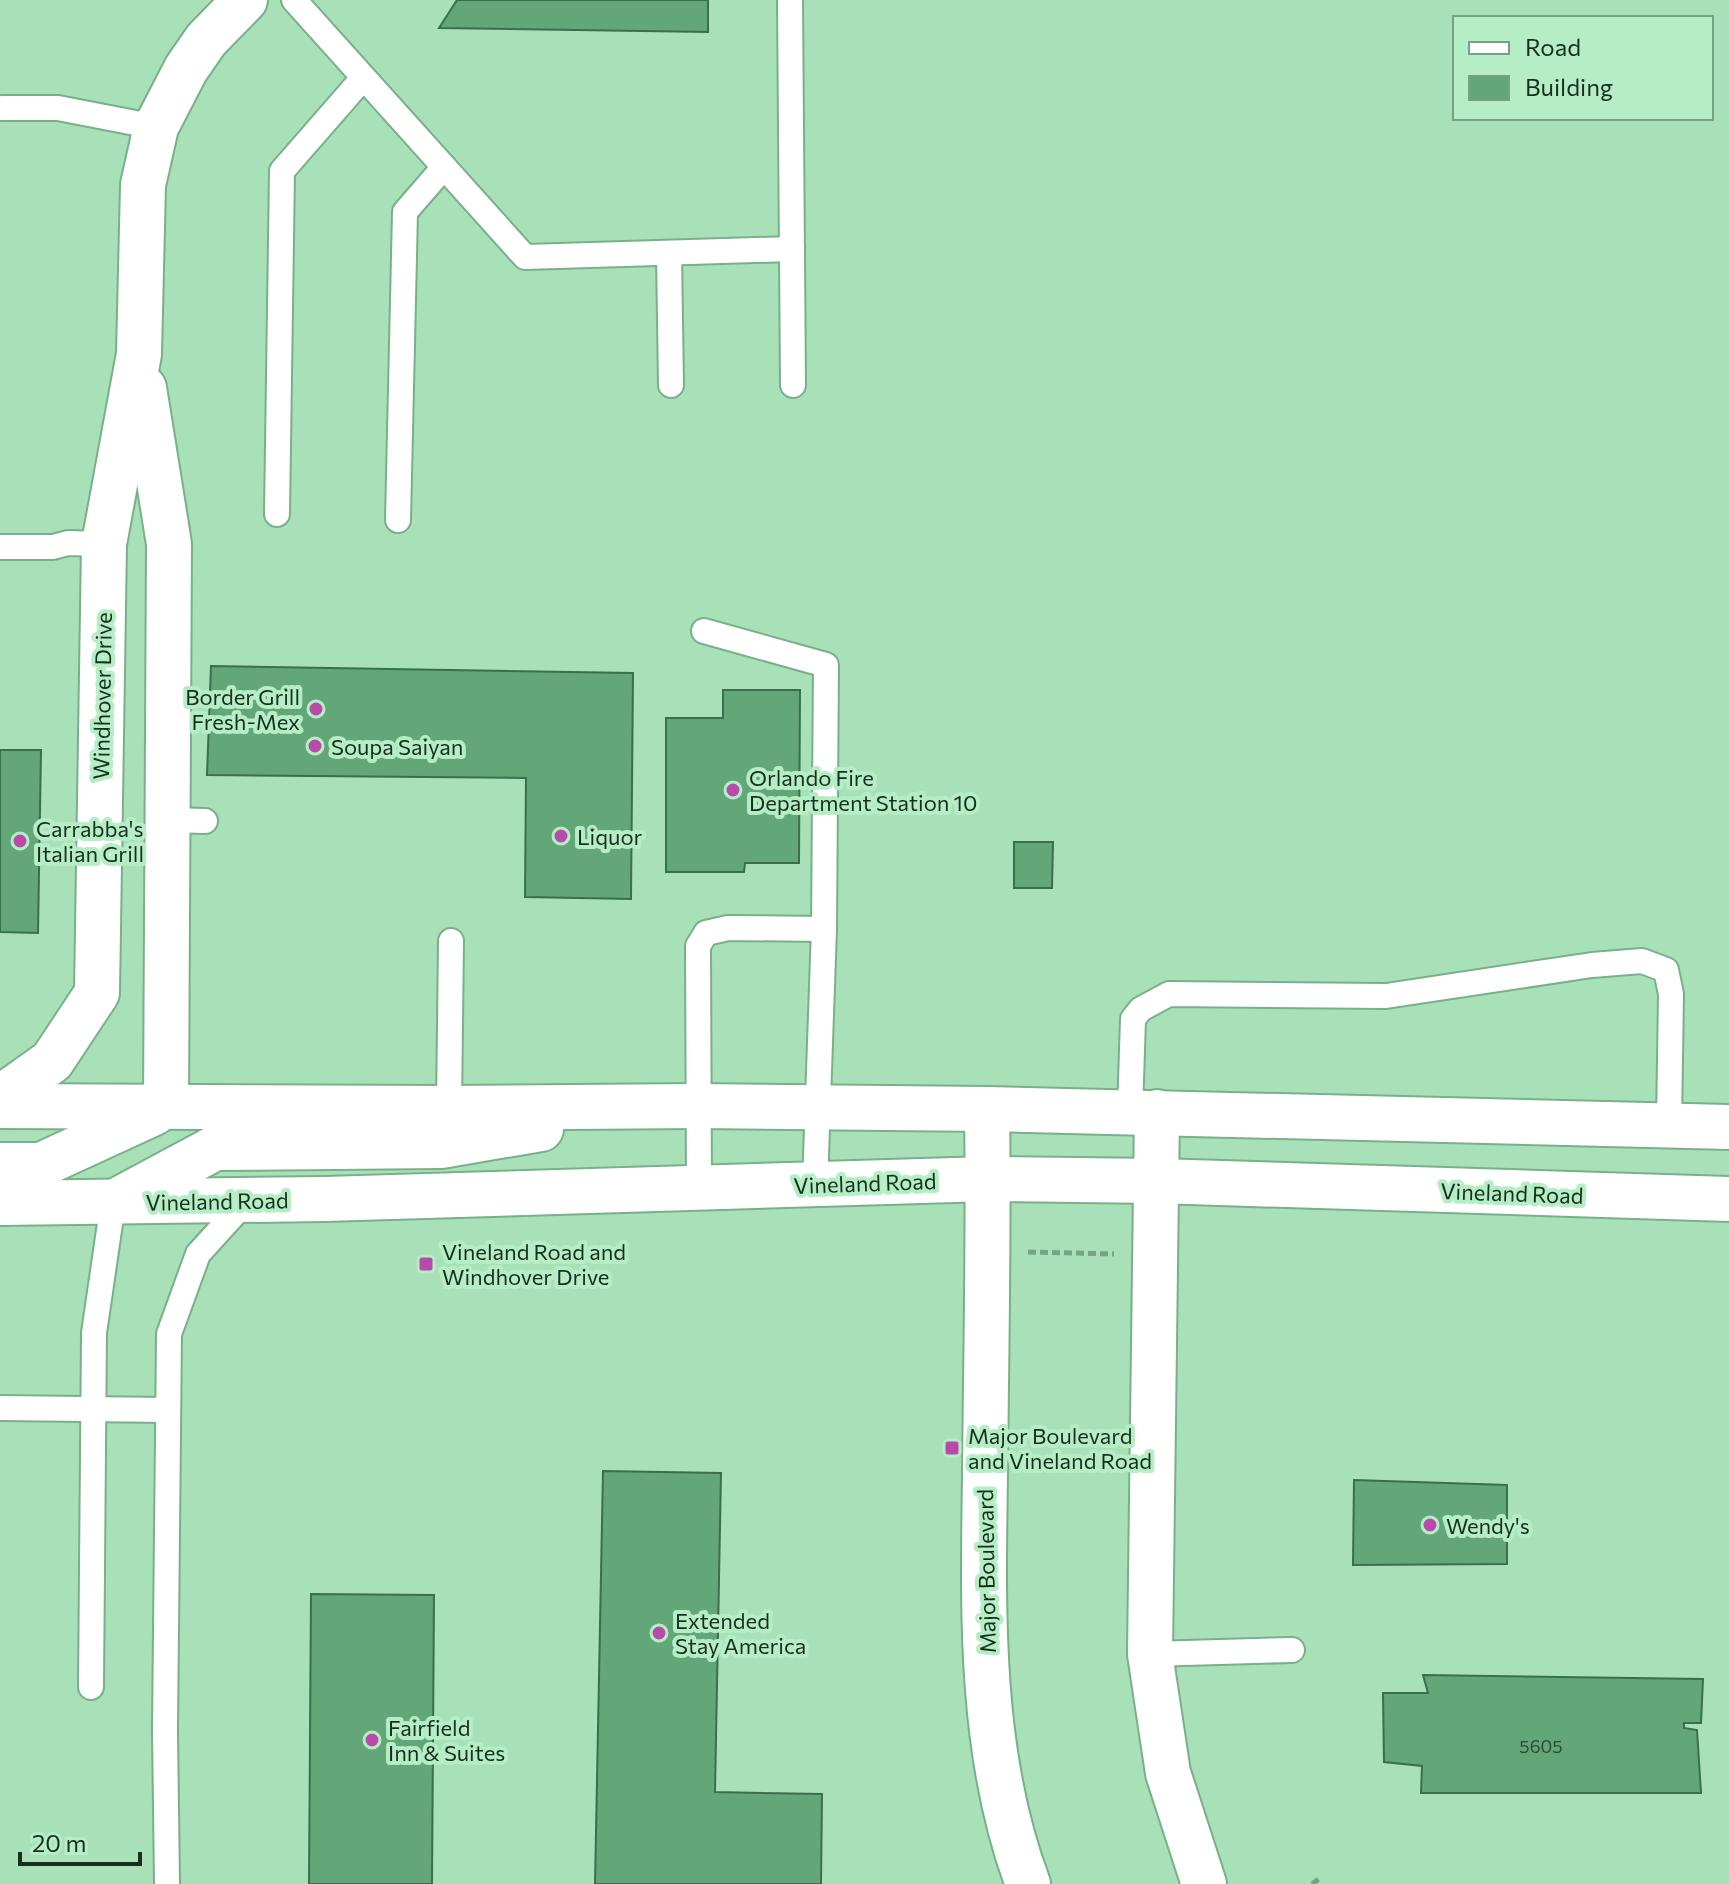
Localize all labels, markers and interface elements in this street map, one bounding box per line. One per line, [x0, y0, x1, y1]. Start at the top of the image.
legend [1453, 16, 1713, 120]
text: Road [1525, 32, 1581, 61]
text: Building [1525, 72, 1613, 101]
street label: Windhover Drive [87, 612, 117, 780]
place label: Border Grill Fresh-Mex [185, 683, 300, 735]
marker: Border Grill Fresh-Mex [307, 700, 325, 718]
place label: Soupa Saiyan [331, 733, 463, 760]
marker: Soupa Saiyan [306, 737, 324, 755]
place label: Orlando Fire Department Station 10 [749, 764, 977, 816]
marker: Orlando Fire Department Station 10 [724, 781, 742, 799]
place label: Carrabba's Italian Grill [36, 815, 144, 867]
place label: Liquor [577, 823, 643, 850]
marker: Liquor [552, 827, 570, 845]
marker: Carrabba's Italian Grill [11, 832, 29, 850]
street label: Vineland Road [793, 1167, 937, 1199]
street label: Vineland Road [1440, 1177, 1584, 1209]
street label: Vineland Road [145, 1186, 289, 1216]
place label: Vineland Road and Windhover Drive [442, 1238, 626, 1290]
marker: Vineland Road and Windhover Drive [417, 1255, 435, 1273]
place label: Major Boulevard and Vineland Road [968, 1422, 1152, 1474]
marker: Major Boulevard and Vineland Road [943, 1439, 961, 1457]
street label: Major Boulevard [971, 1489, 1001, 1653]
place label: Wendy's [1446, 1512, 1530, 1539]
marker: Wendy's [1421, 1516, 1439, 1534]
place label: Extended Stay America [675, 1607, 806, 1659]
marker: Extended Stay America [650, 1624, 668, 1642]
place label: Fairfield Inn & Suites [388, 1714, 505, 1766]
marker: Fairfield Inn & Suites [363, 1731, 381, 1749]
house number: 5605 [1519, 1735, 1563, 1757]
scale bar [20, 1816, 140, 1866]
text: 20 m [32, 1828, 86, 1857]

